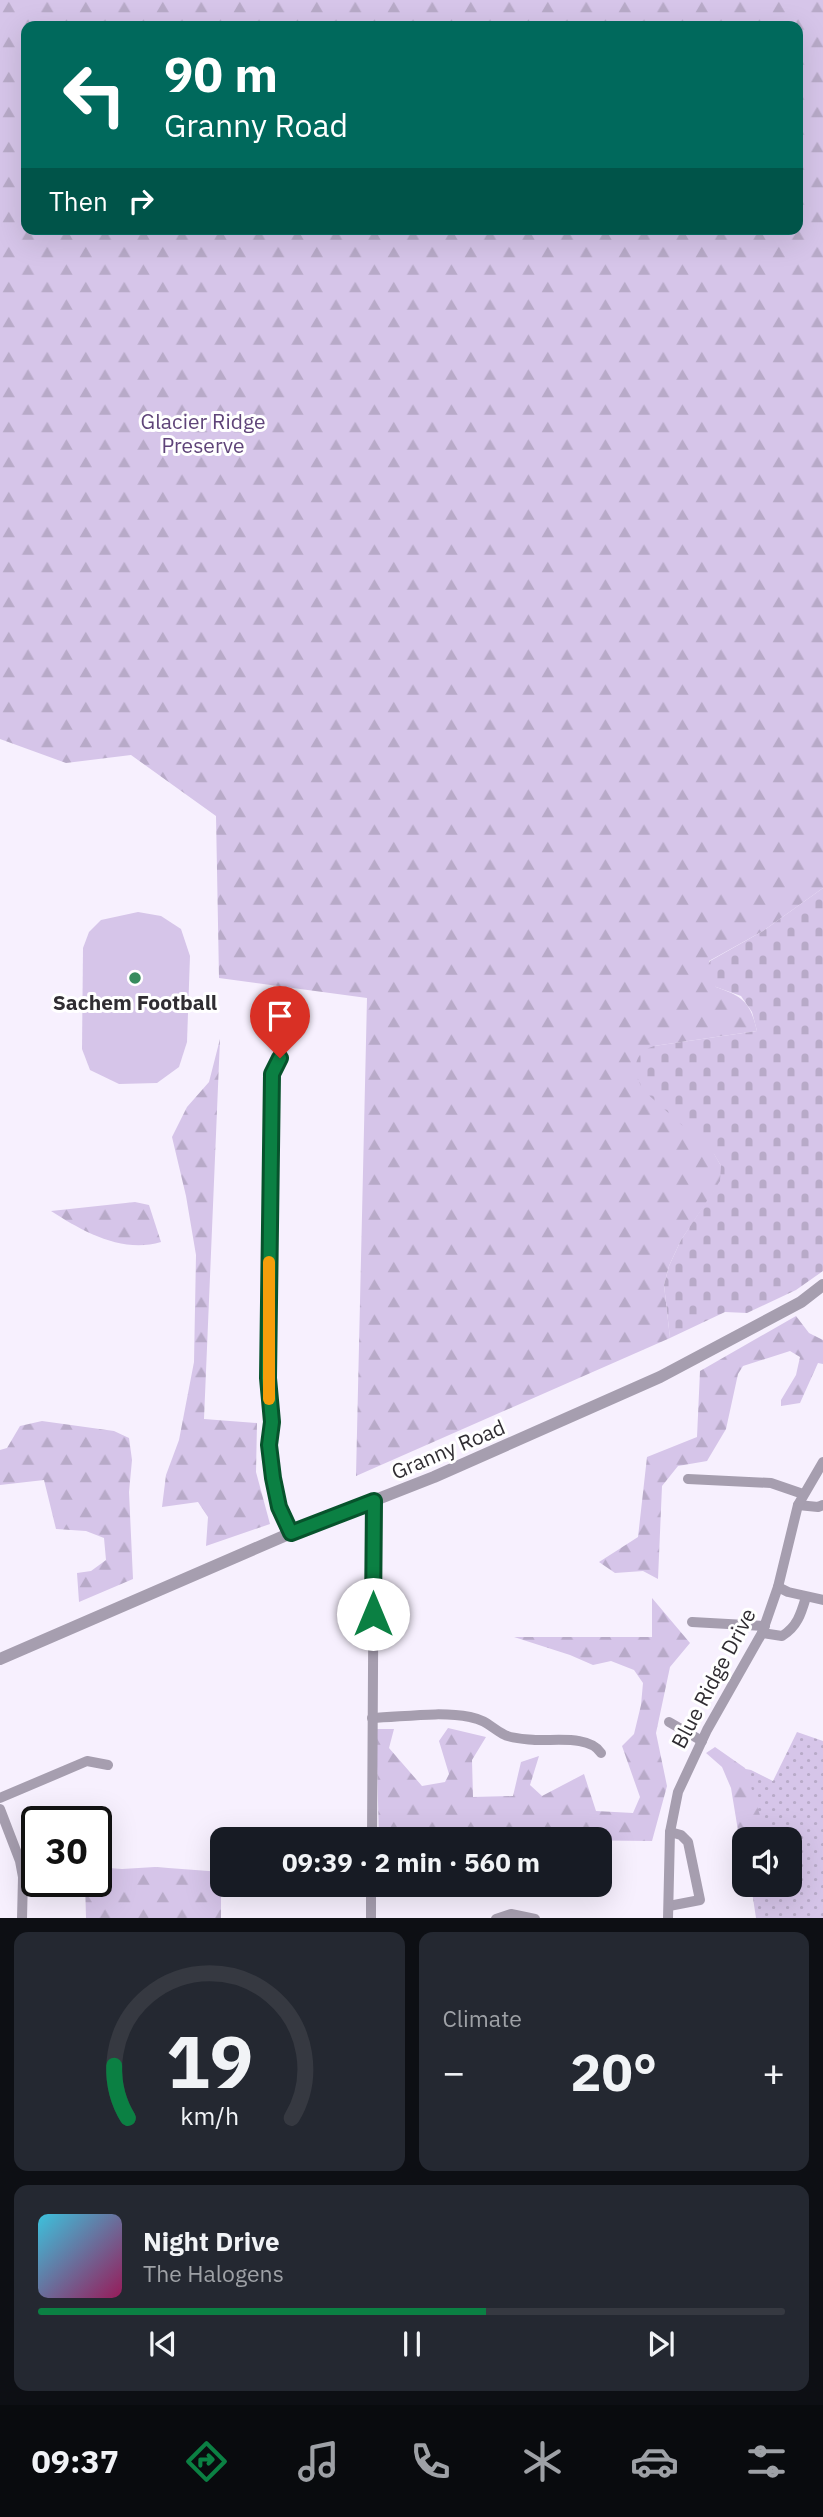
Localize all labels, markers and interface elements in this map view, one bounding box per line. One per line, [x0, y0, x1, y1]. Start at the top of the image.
text: 90 m [164, 42, 278, 105]
icon: left [49, 49, 140, 140]
text: Granny Road [164, 104, 348, 146]
icon: right [122, 182, 160, 220]
text: Then [49, 184, 108, 218]
park label: Glacier Ridge Preserve [141, 407, 265, 459]
marker: Sachem Football [127, 970, 143, 986]
pin [250, 986, 310, 1058]
place label: Sachem Football [53, 988, 217, 1016]
icon: arrive [261, 997, 299, 1035]
street label: Granny Road [387, 1413, 509, 1485]
position arrow [336, 1577, 410, 1651]
street label: Blue Ridge Drive [664, 1603, 762, 1753]
speed limit sign: 30 [21, 1806, 112, 1897]
map controls [732, 1827, 802, 1897]
button: sound [732, 1827, 802, 1897]
text: 09:39 · 2 min · 560 m [282, 1845, 540, 1879]
text: Climate [443, 2003, 522, 2033]
text: 19 [166, 2013, 253, 2108]
text: 20° [570, 2038, 657, 2105]
text: − [443, 2047, 465, 2096]
text: + [762, 2047, 785, 2096]
text: km/h [180, 2098, 239, 2131]
text: Night Drive [143, 2224, 280, 2258]
text: The Halogens [143, 2258, 284, 2288]
icon: previous [144, 2325, 182, 2363]
icon: pause [393, 2325, 431, 2363]
icon: next [642, 2325, 680, 2363]
icon: directions [182, 2437, 231, 2486]
icon: music [294, 2437, 343, 2486]
icon: phone [406, 2437, 455, 2486]
icon: climate [518, 2437, 567, 2486]
icon: car [630, 2437, 679, 2486]
icon: filters [742, 2437, 791, 2486]
text: 09:37 [32, 2440, 119, 2482]

